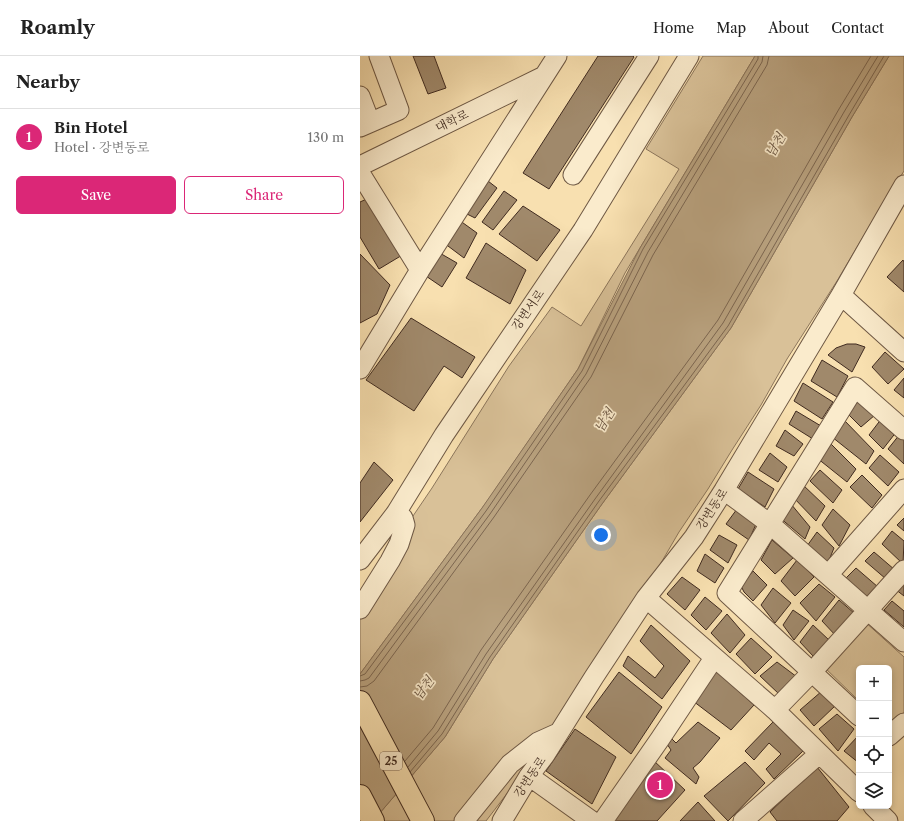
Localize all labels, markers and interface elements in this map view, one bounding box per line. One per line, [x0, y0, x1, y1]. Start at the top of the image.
text: Roamly [20, 16, 95, 39]
text: Home [653, 19, 694, 37]
text: Map [716, 19, 746, 37]
text: About [768, 19, 809, 37]
text: Contact [831, 19, 884, 37]
text: Nearby [16, 72, 80, 92]
street label: 대학로 [433, 106, 471, 135]
text: Bin Hotel [54, 118, 128, 137]
text: 1 [26, 129, 32, 145]
text: 130 m [308, 129, 344, 145]
water label: 남천 [762, 129, 789, 160]
text: Hotel · 강변동로 [54, 139, 149, 155]
button: Save [16, 176, 176, 214]
button: Share [184, 176, 344, 214]
street label: 강변서로 [508, 286, 547, 333]
water label: 남천 [591, 404, 618, 435]
street label: 강변동로 [693, 485, 731, 532]
your location [591, 525, 611, 545]
map controls [856, 665, 892, 809]
button: + [856, 665, 892, 701]
water label: 남천 [409, 672, 438, 703]
button: − [856, 701, 892, 737]
button: locate [856, 737, 892, 773]
road number: 25 [380, 752, 402, 770]
street label: 강변동로 [510, 753, 549, 800]
pin: 1 [647, 770, 673, 800]
button: layers [856, 773, 892, 809]

